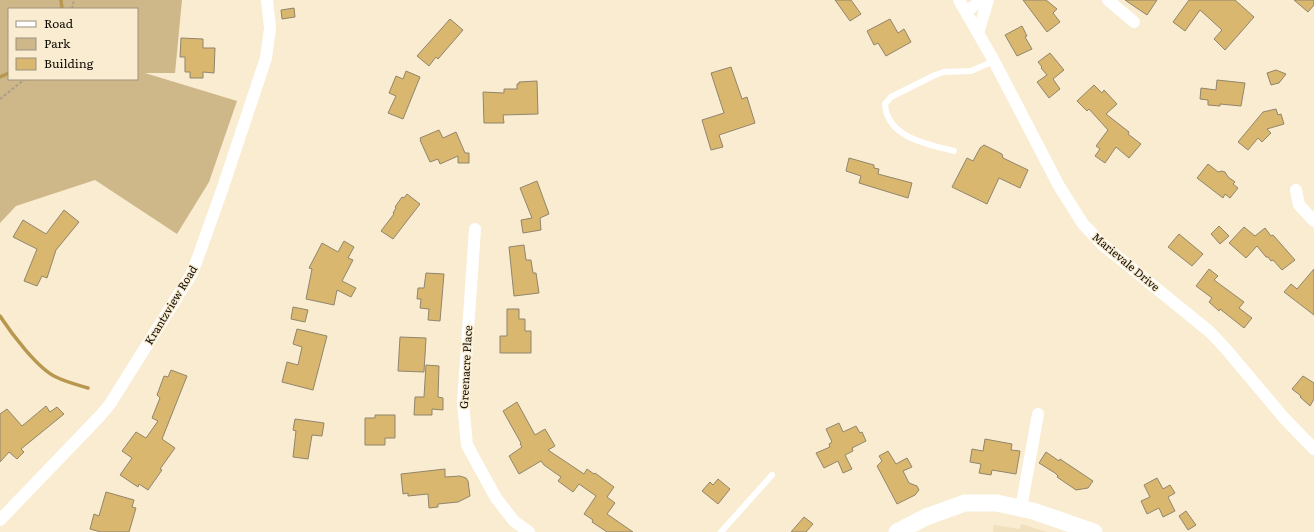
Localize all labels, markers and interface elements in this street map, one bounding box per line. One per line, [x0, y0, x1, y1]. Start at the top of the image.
legend [8, 8, 138, 80]
text: Road [44, 14, 74, 32]
text: Park [44, 34, 71, 52]
text: Building [44, 54, 94, 72]
street label: Marievale Drive [1089, 228, 1164, 294]
street label: Krantzview Road [140, 261, 200, 347]
street label: Greenacre Place [455, 324, 475, 409]

